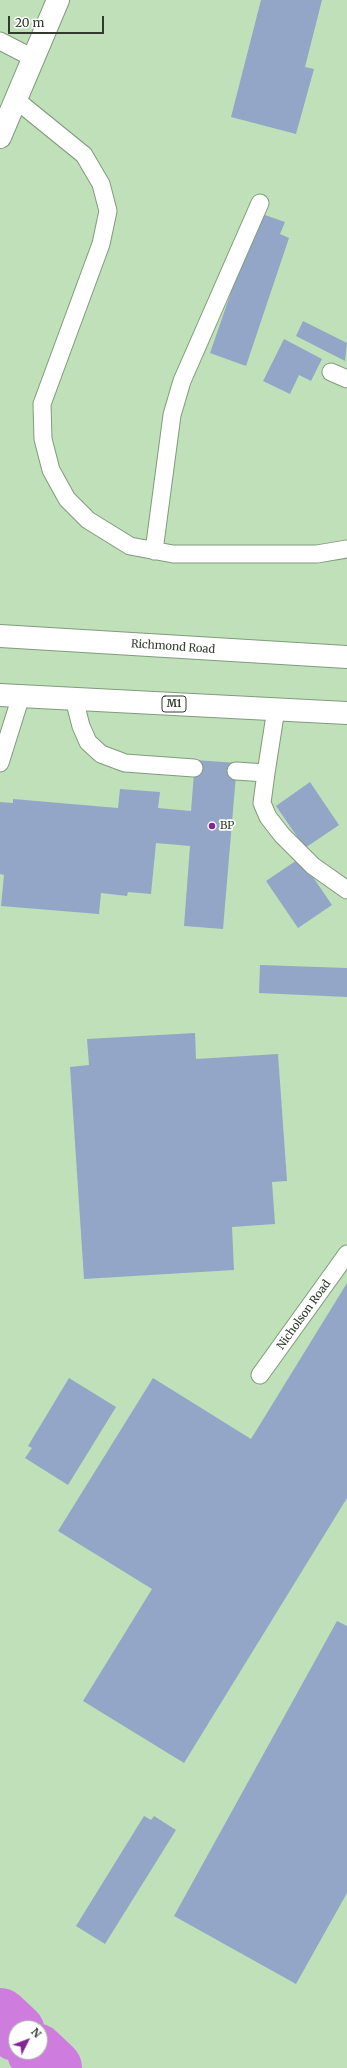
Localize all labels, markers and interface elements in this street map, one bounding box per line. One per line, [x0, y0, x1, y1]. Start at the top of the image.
scale bar [10, 8, 106, 34]
text: 20 m [15, 15, 44, 30]
street label: Richmond Road [130, 637, 216, 657]
road number: M1 [162, 696, 186, 712]
place label: BP [220, 819, 234, 833]
marker: BP [207, 821, 217, 831]
street label: Nicholson Road [274, 1278, 334, 1352]
north arrow [8, 2020, 48, 2060]
text: N [28, 2025, 44, 2041]

